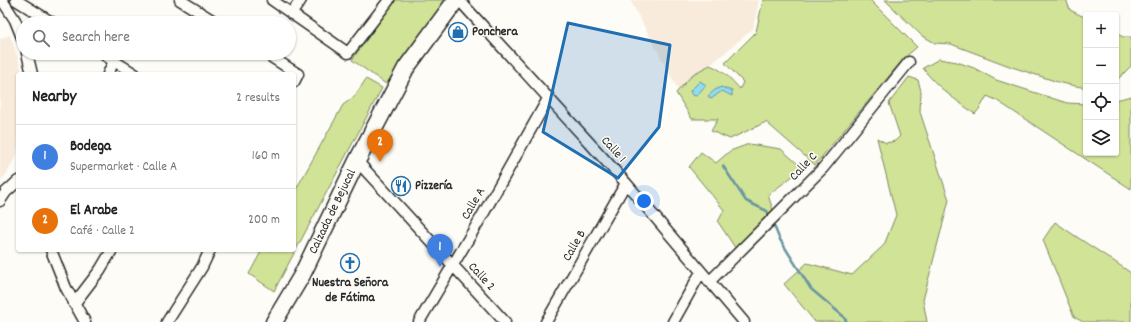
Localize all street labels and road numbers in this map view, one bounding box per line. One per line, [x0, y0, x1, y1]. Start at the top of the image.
street label: Calle 1 [596, 132, 630, 168]
street label: Calle C [786, 148, 823, 186]
street label: Calzada de Bejucal [304, 166, 361, 257]
street label: Calle A [457, 184, 491, 224]
street label: Calle B [558, 227, 592, 265]
street label: Calle 2 [463, 258, 499, 296]

